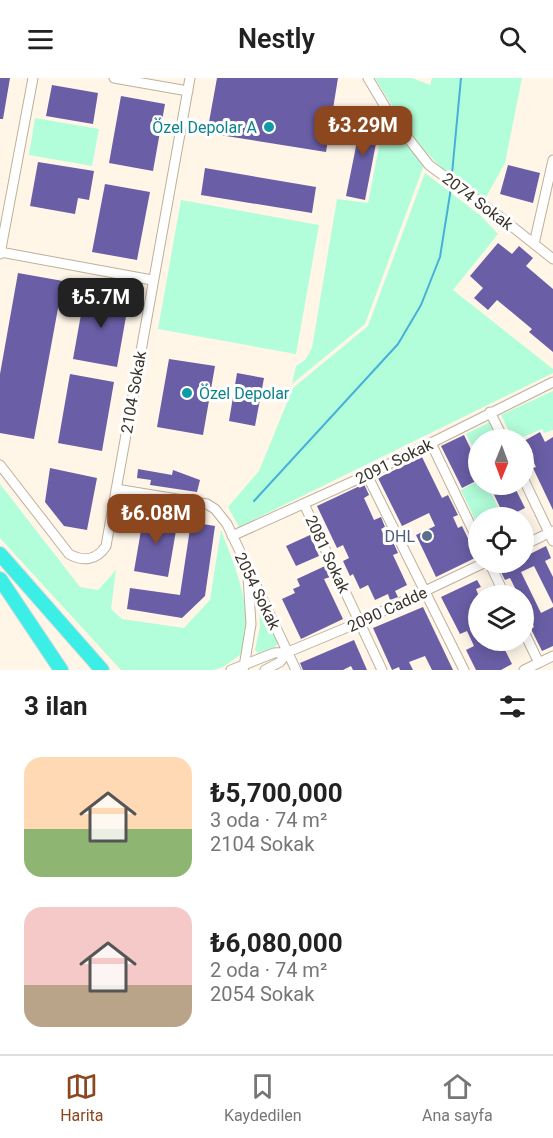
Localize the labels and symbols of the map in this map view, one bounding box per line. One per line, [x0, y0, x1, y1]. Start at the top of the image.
pin: ₺3.29M [314, 106, 412, 157]
place label: Özel Depolar A [152, 118, 258, 137]
marker: Özel Depolar A [262, 120, 276, 134]
street label: 2074 Sokak [439, 169, 517, 235]
pin: ₺5.7M [59, 278, 143, 329]
street label: 2104 Sokak [117, 348, 150, 435]
place label: Özel Depolar [199, 384, 290, 403]
marker: Özel Depolar [180, 386, 194, 400]
north arrow [468, 429, 534, 495]
street label: 2091 Sokak [353, 434, 437, 488]
pin: ₺6.08M [107, 494, 205, 545]
street label: 2081 Sokak [301, 512, 354, 597]
place label: DHL [384, 527, 415, 546]
marker: DHL [420, 529, 434, 543]
street label: 2054 Sokak [231, 550, 285, 634]
street label: 2090 Cadde [344, 583, 430, 636]

